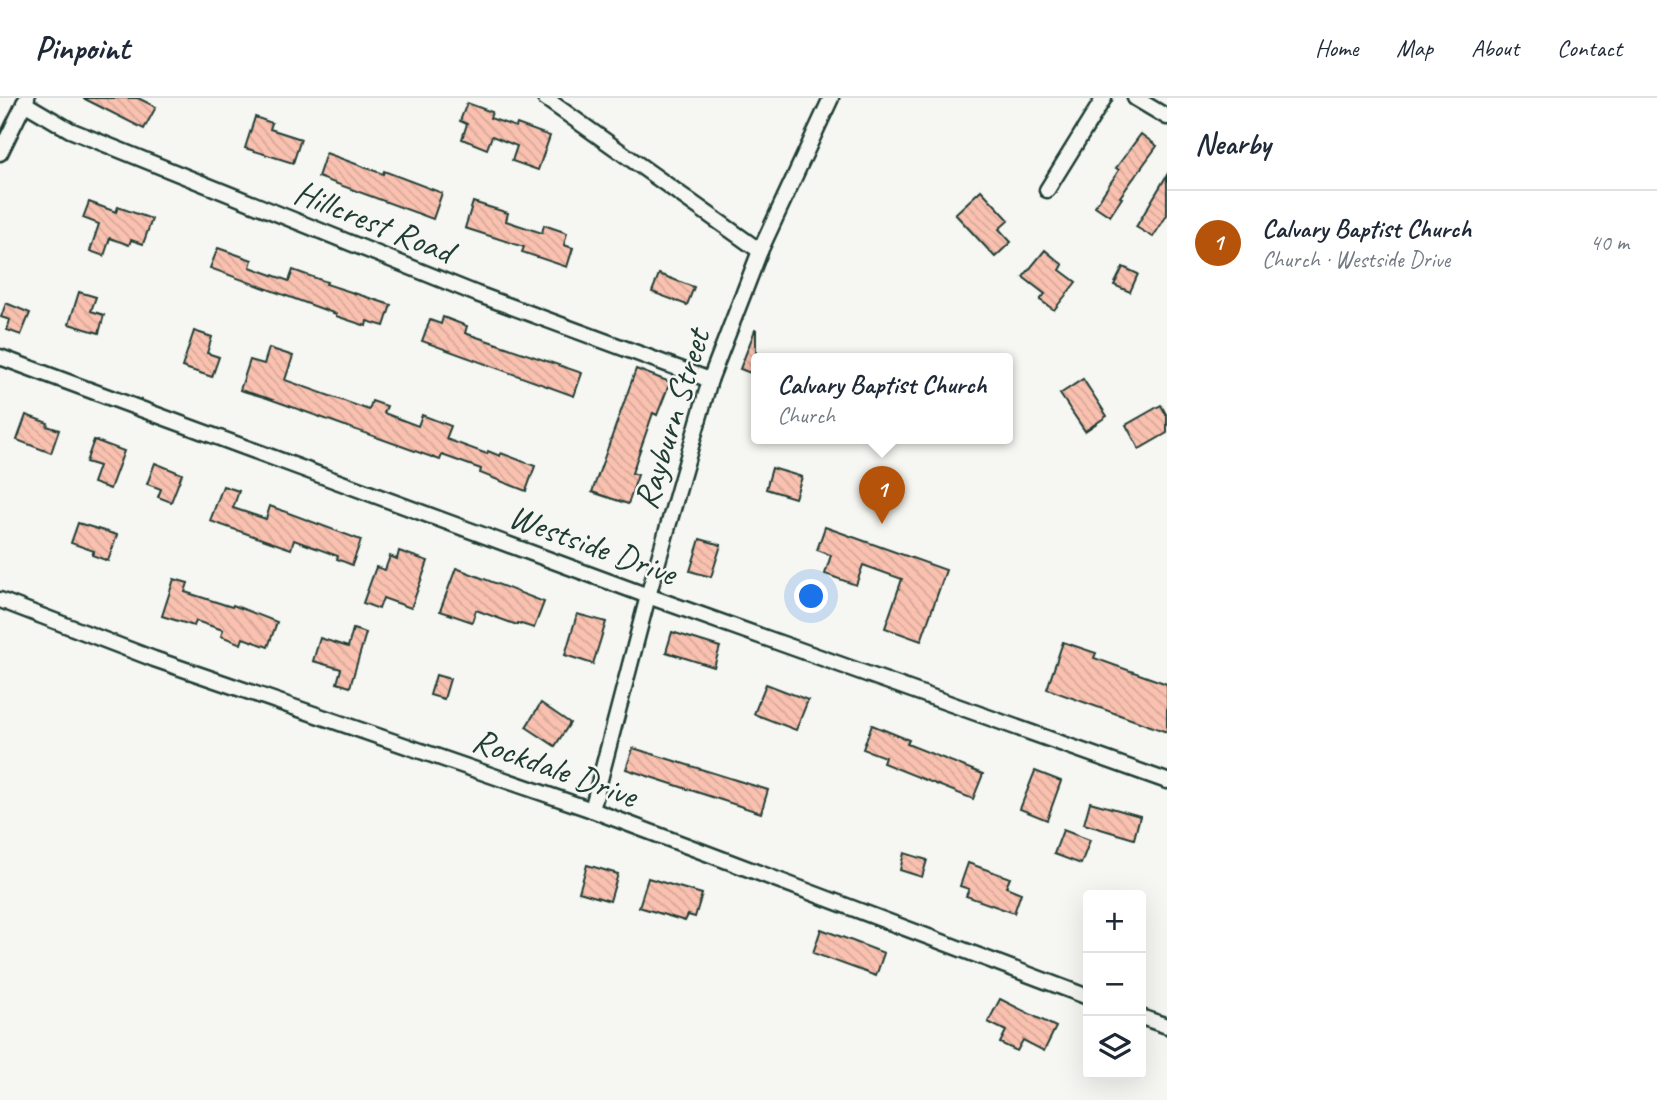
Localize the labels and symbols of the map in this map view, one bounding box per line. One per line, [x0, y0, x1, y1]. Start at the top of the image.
street label: Hillcrest Road [288, 169, 465, 276]
street label: Rayburn Street [623, 321, 721, 514]
pin: 1 [859, 466, 905, 524]
street label: Westside Drive [503, 493, 685, 596]
your location [794, 579, 828, 613]
street label: Rockdale Drive [466, 717, 646, 819]

